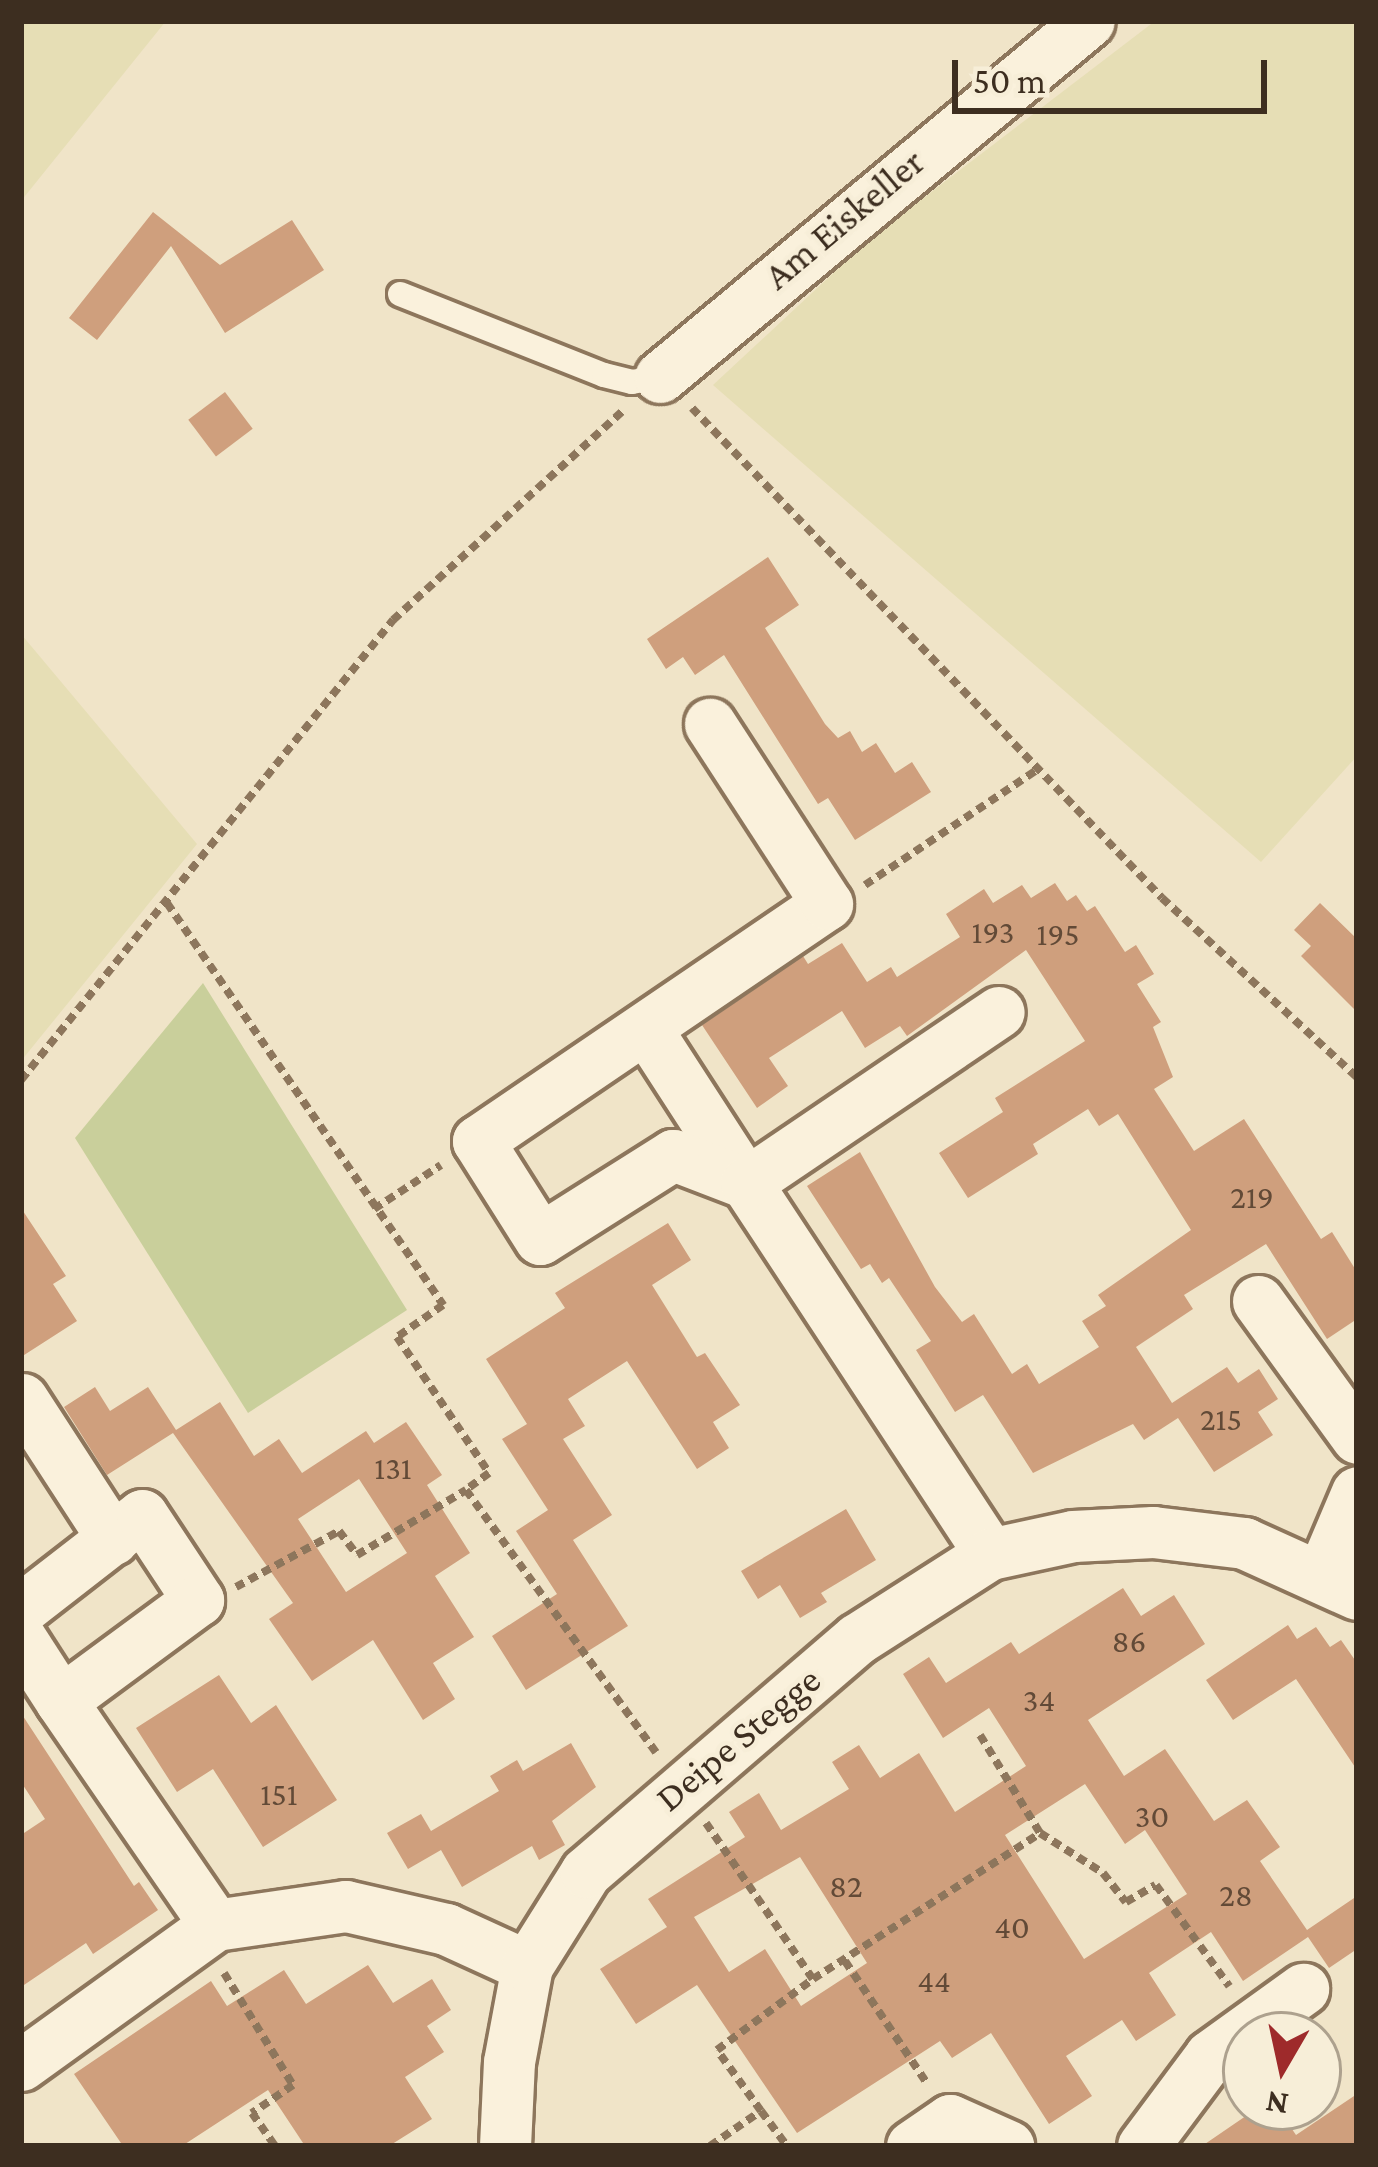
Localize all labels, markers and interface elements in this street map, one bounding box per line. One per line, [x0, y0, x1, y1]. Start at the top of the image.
scale bar [958, 36, 1273, 110]
text: 50 m [973, 61, 1046, 101]
street label: Am Eiskeller [754, 139, 934, 299]
house number: 193 [972, 912, 1014, 952]
house number: 195 [1037, 914, 1079, 954]
house number: 219 [1230, 1177, 1274, 1217]
house number: 215 [1200, 1399, 1242, 1439]
house number: 131 [374, 1448, 412, 1488]
house number: 86 [1112, 1621, 1146, 1661]
street label: Deipe Stegge [646, 1657, 830, 1821]
house number: 34 [1023, 1680, 1055, 1720]
house number: 151 [260, 1774, 298, 1814]
house number: 30 [1135, 1796, 1169, 1836]
house number: 82 [829, 1866, 863, 1906]
house number: 28 [1219, 1875, 1253, 1915]
house number: 40 [994, 1907, 1030, 1947]
house number: 44 [917, 1961, 951, 2001]
north arrow [1222, 2011, 1342, 2131]
text: N [1263, 2084, 1291, 2124]

